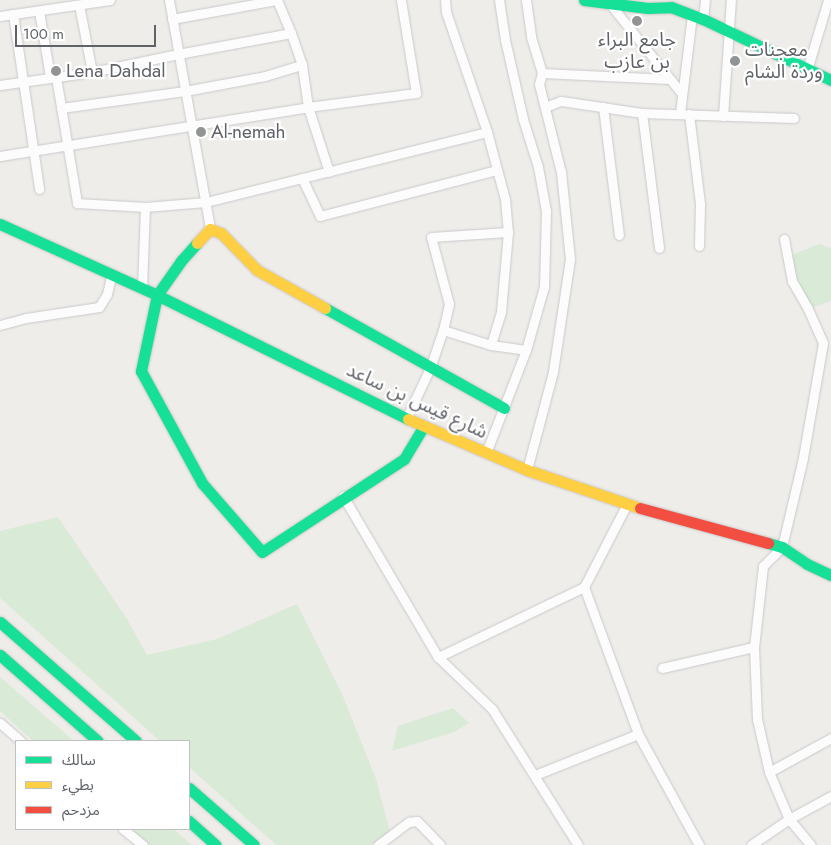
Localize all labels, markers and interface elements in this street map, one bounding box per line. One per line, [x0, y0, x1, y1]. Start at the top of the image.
scale bar [18, 15, 159, 47]
marker: جامع البراء بن عازب [631, 15, 643, 27]
text: 100 m [23, 23, 64, 45]
place label: جامع البراء بن عازب [598, 29, 676, 73]
place label: معجنات وردة الشام [745, 39, 823, 83]
marker: معجنات وردة الشام [729, 55, 741, 67]
place label: Lena Dahdal [66, 60, 166, 82]
marker: Lena Dahdal [50, 65, 62, 77]
place label: Al-nemah [211, 121, 286, 143]
marker: Al-nemah [195, 126, 207, 138]
street label: شارع قيس بن ساعد [343, 358, 491, 444]
legend [15, 740, 190, 830]
text: سالك [62, 749, 96, 771]
text: بطيء [62, 774, 94, 796]
text: مزدحم [62, 799, 100, 821]

